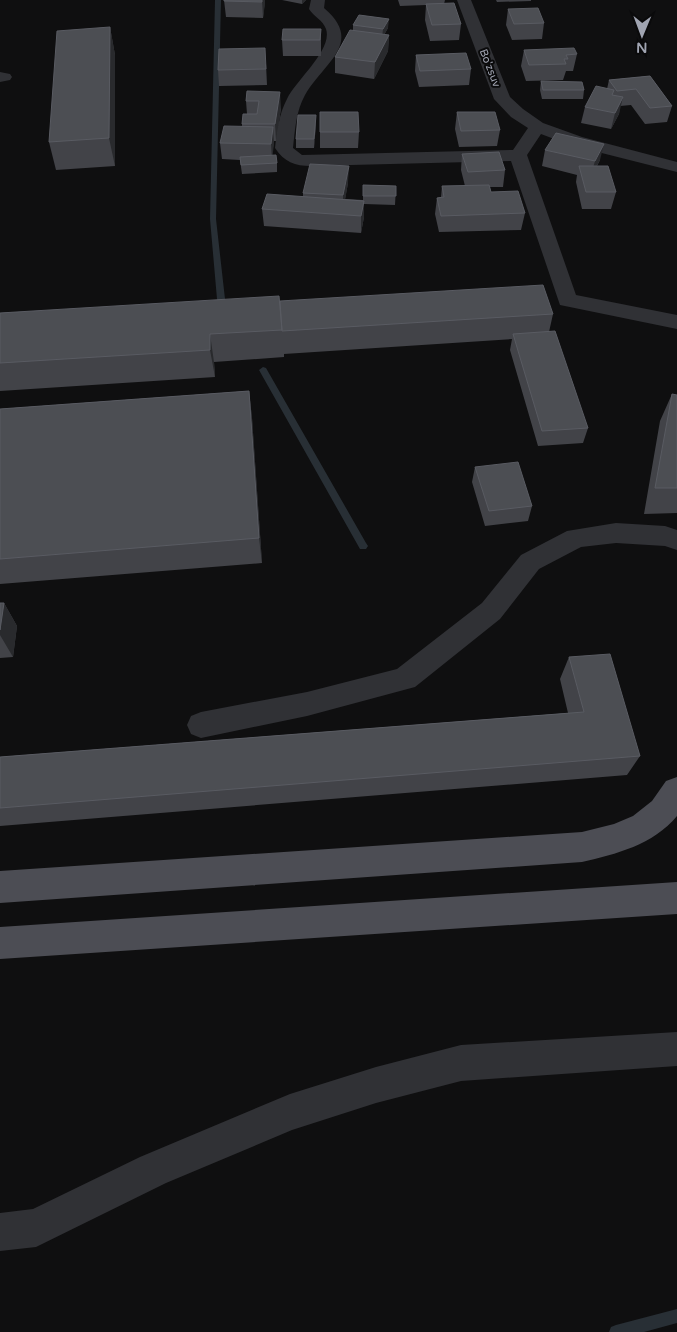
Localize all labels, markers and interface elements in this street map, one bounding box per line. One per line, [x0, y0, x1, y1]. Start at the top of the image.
north arrow [617, 10, 667, 60]
text: N [636, 39, 648, 56]
street label: Bo'zsuv [477, 47, 503, 89]

